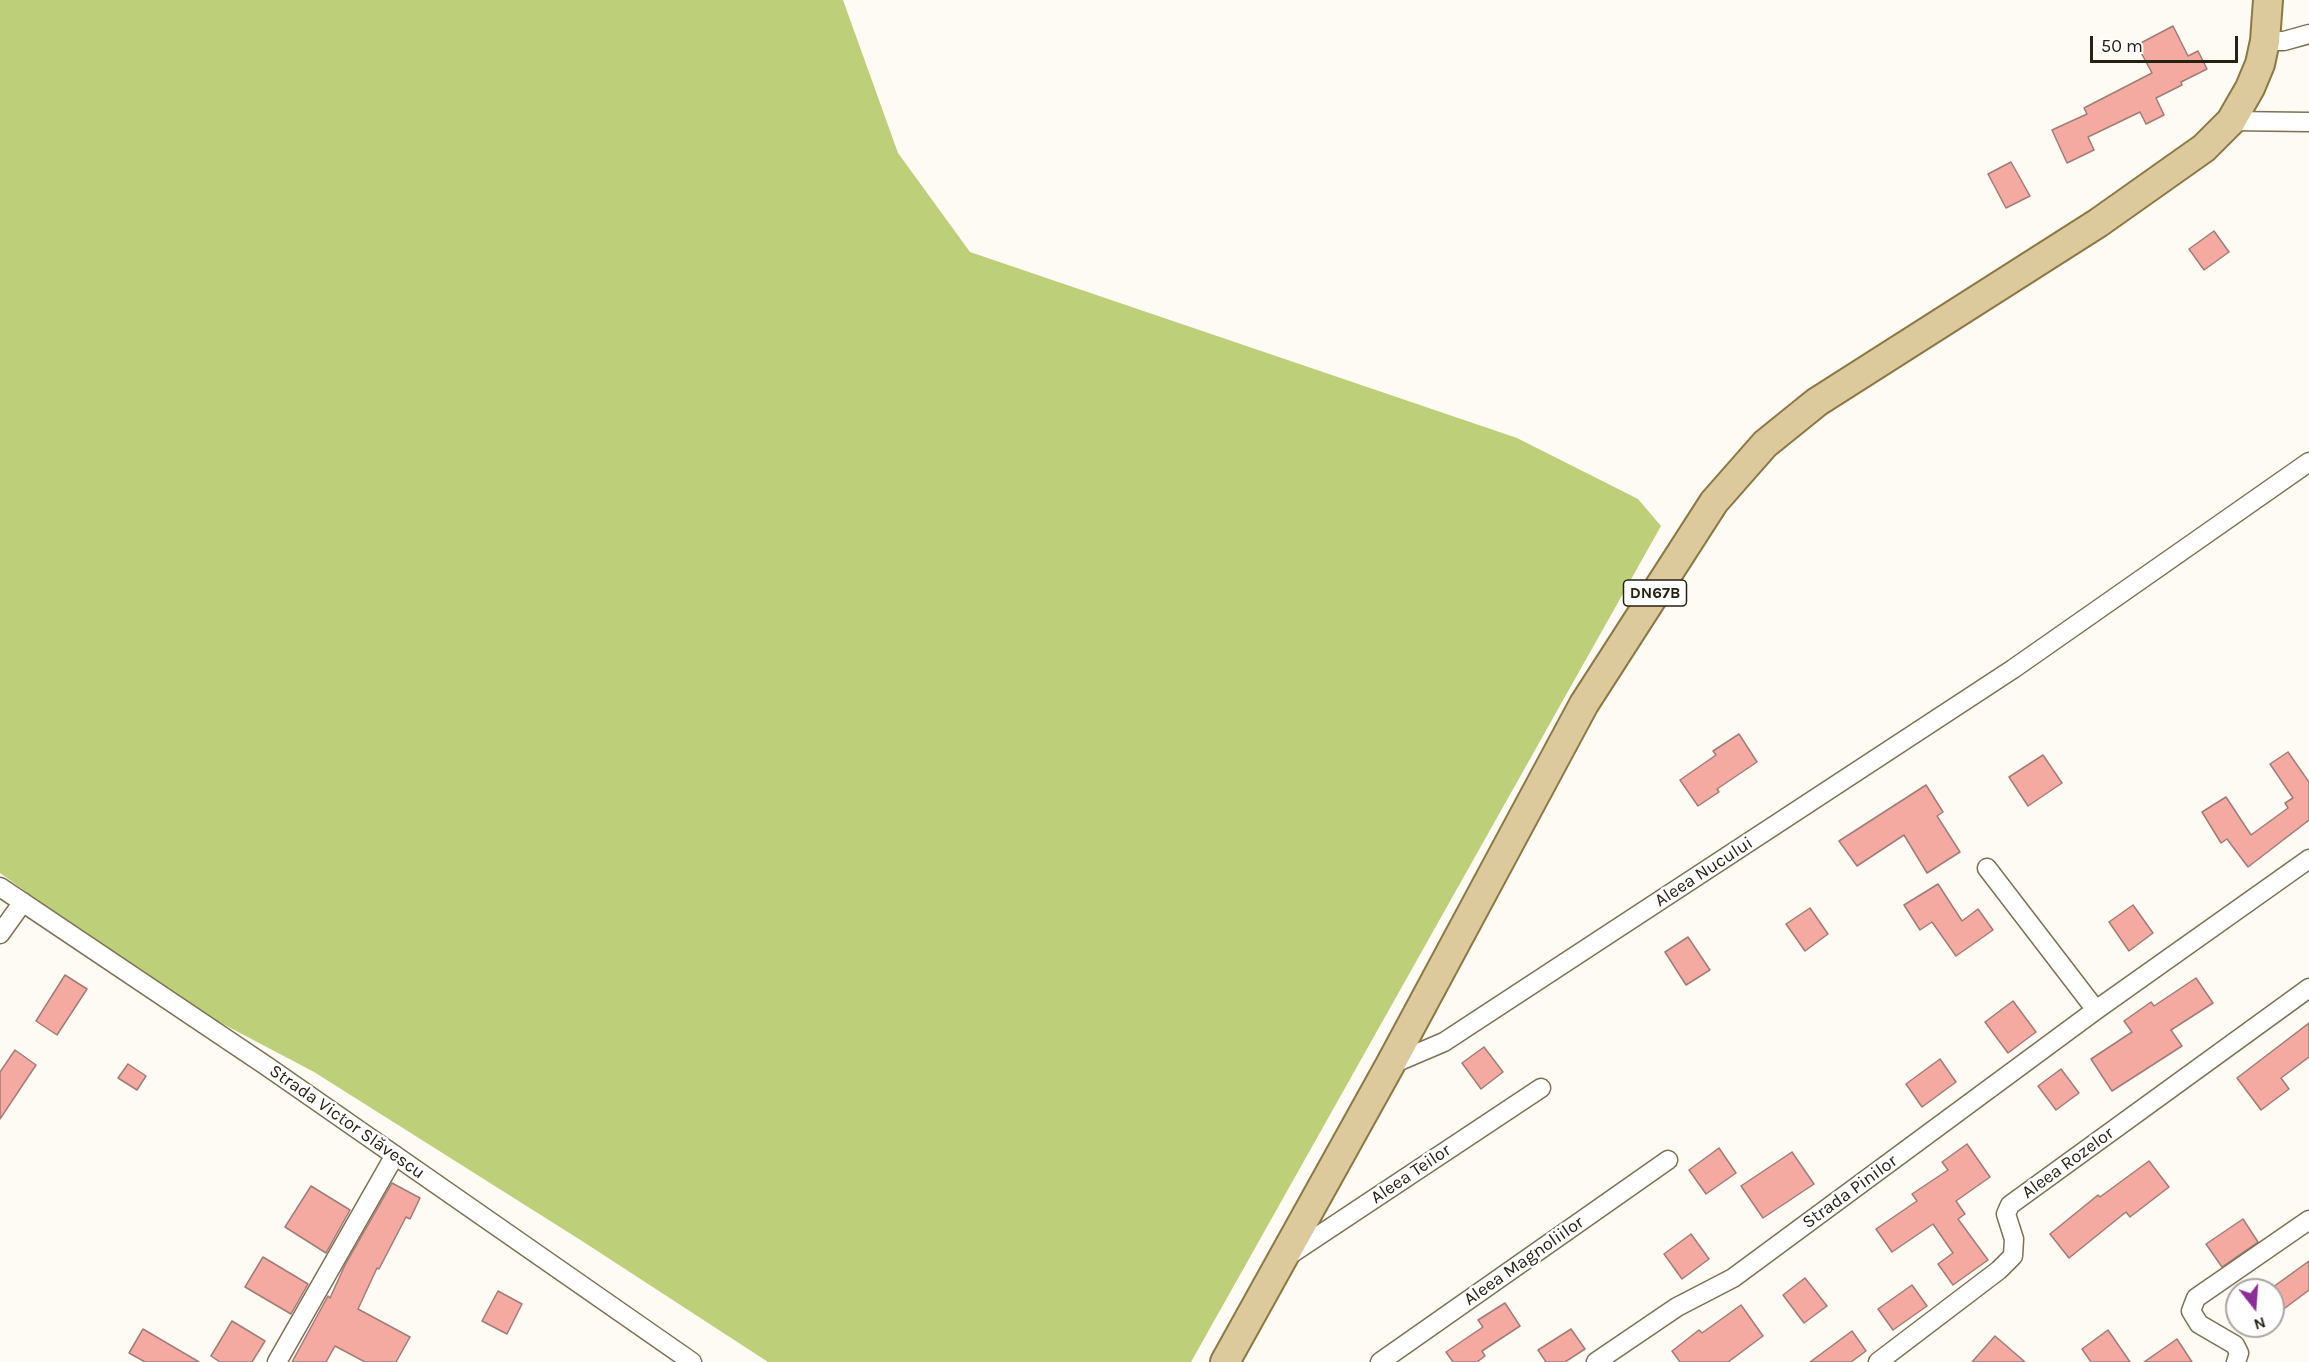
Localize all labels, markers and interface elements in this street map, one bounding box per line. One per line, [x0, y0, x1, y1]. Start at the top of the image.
scale bar [2093, 24, 2242, 62]
text: 50 m [2101, 35, 2143, 57]
road number: DN67B [1624, 580, 1686, 606]
street label: Aleea Nucului [1651, 832, 1757, 912]
street label: Strada Victor Slăvescu [265, 1060, 429, 1184]
street label: Aleea Rozelor [2018, 1122, 2118, 1204]
street label: Aleea Teilor [1367, 1139, 1455, 1209]
street label: Strada Pinilor [1798, 1150, 1902, 1234]
street label: Aleea Magnoliilor [1460, 1212, 1588, 1310]
north arrow [2225, 1278, 2285, 1338]
text: N [2252, 1313, 2268, 1335]

